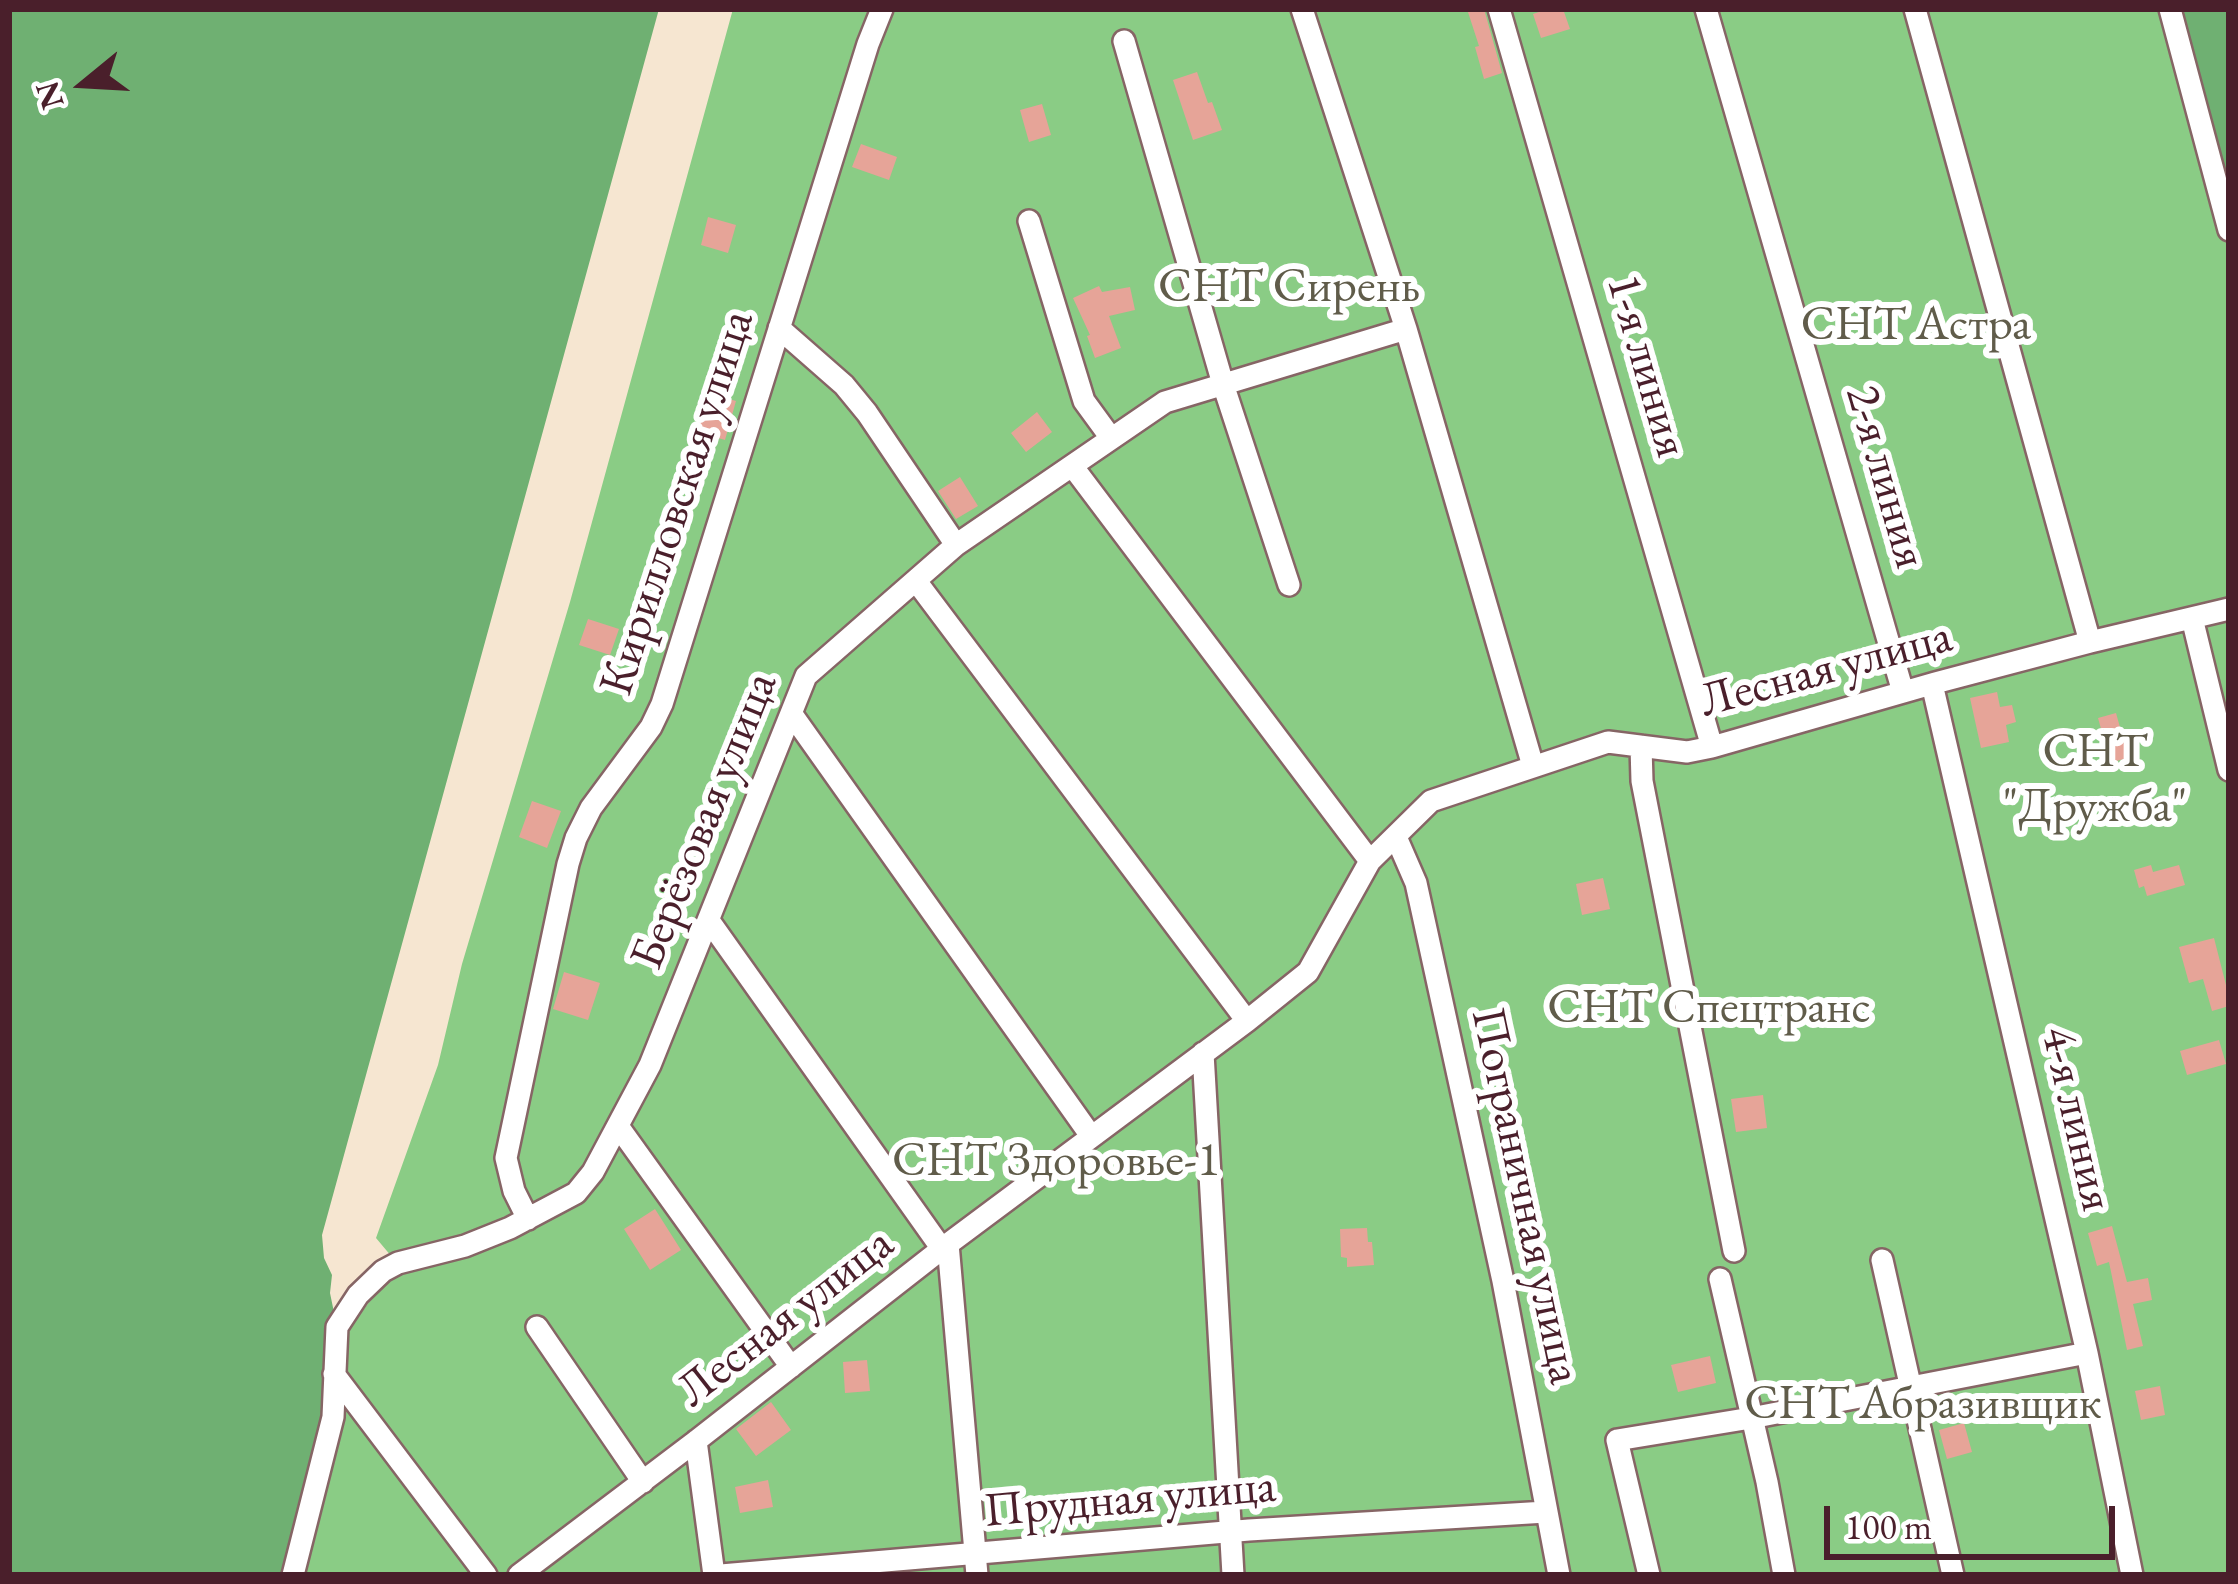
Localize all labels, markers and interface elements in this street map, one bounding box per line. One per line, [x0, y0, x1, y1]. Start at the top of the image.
north arrow [24, 24, 144, 144]
text: N [25, 76, 74, 115]
park label: СНТ Сирень [1158, 259, 1420, 317]
street label: 1-я линия [1592, 268, 1700, 464]
park label: СНТ Астра [1801, 297, 2031, 355]
street label: Кирилловская улица [589, 303, 767, 703]
street label: 2-я линия [1831, 379, 1939, 575]
street label: Лесная улица [1694, 609, 1958, 731]
street label: Берёзовая улица [619, 664, 791, 978]
park label: СНТ "Дружба" [2003, 724, 2187, 837]
park label: СНТ Спецтранс [1547, 980, 1871, 1038]
street label: Пограничная улица [1457, 1003, 1593, 1389]
street label: 4-я линия [2027, 1021, 2125, 1217]
park label: СНТ Здоровье-1 [892, 1133, 1220, 1191]
street label: Лесная улица [666, 1216, 906, 1420]
park label: СНТ Абразивщик [1744, 1376, 2102, 1434]
street label: Прудная улица [982, 1459, 1278, 1541]
scale bar [1830, 1482, 2121, 1556]
text: 100 m [1845, 1503, 1932, 1550]

